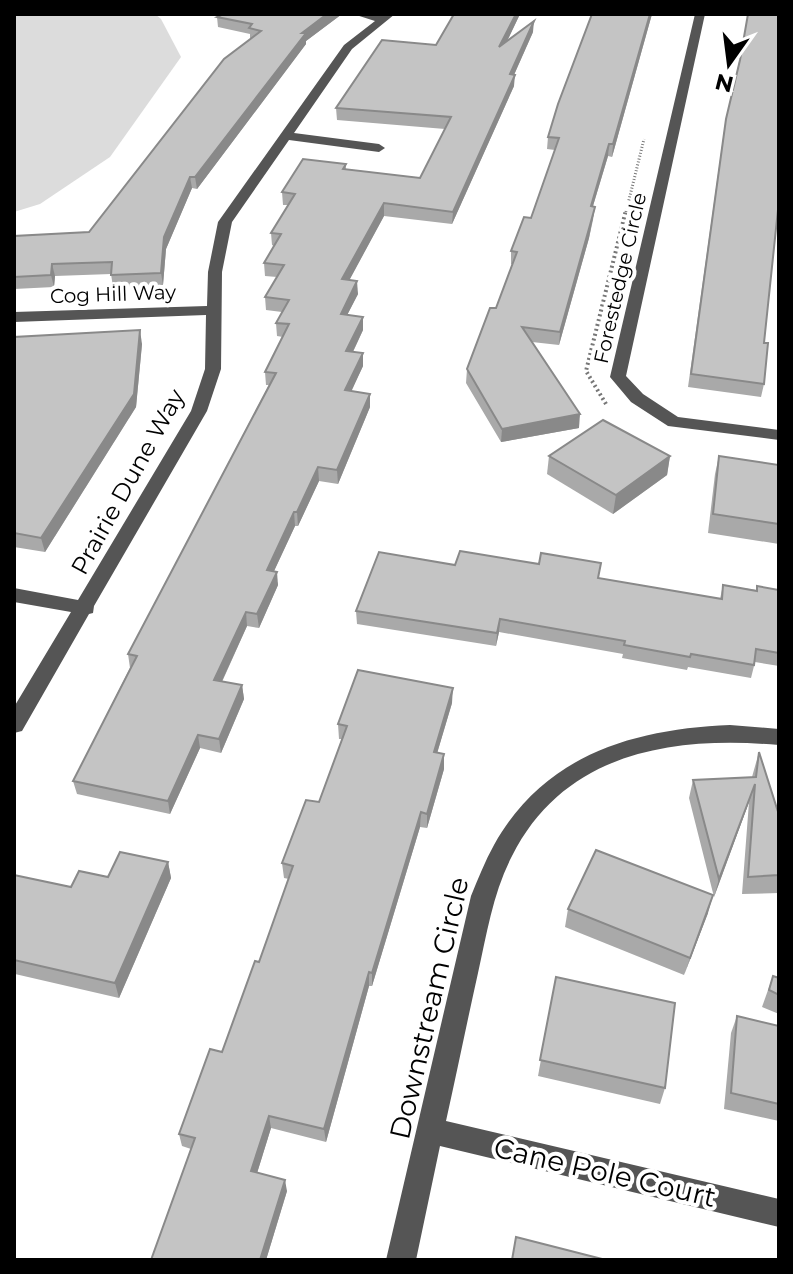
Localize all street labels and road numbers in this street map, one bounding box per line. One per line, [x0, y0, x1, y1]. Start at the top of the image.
street label: Forestedge Circle [589, 190, 651, 366]
street label: Cog Hill Way [50, 280, 177, 308]
street label: Prairie Dune Way [65, 384, 191, 580]
street label: Downstream Circle [382, 874, 476, 1142]
street label: Cane Pole Court [491, 1130, 719, 1214]

